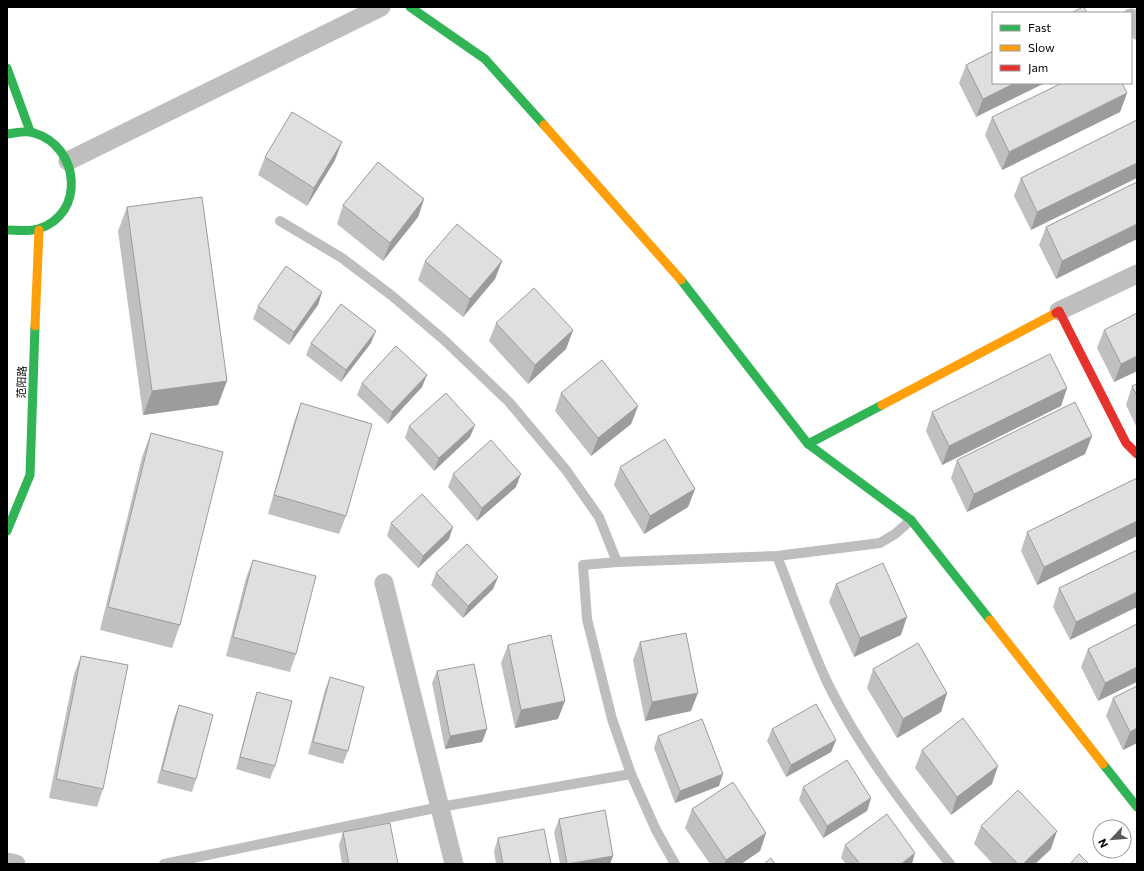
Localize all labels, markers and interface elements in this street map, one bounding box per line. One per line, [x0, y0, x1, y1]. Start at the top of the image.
legend [992, 12, 1132, 84]
text: Fast [1028, 20, 1051, 34]
text: Slow [1028, 40, 1055, 54]
text: Jam [1028, 60, 1048, 75]
street label: 范阳路 [14, 365, 28, 399]
north arrow [1092, 819, 1132, 859]
text: N [1095, 837, 1110, 850]

